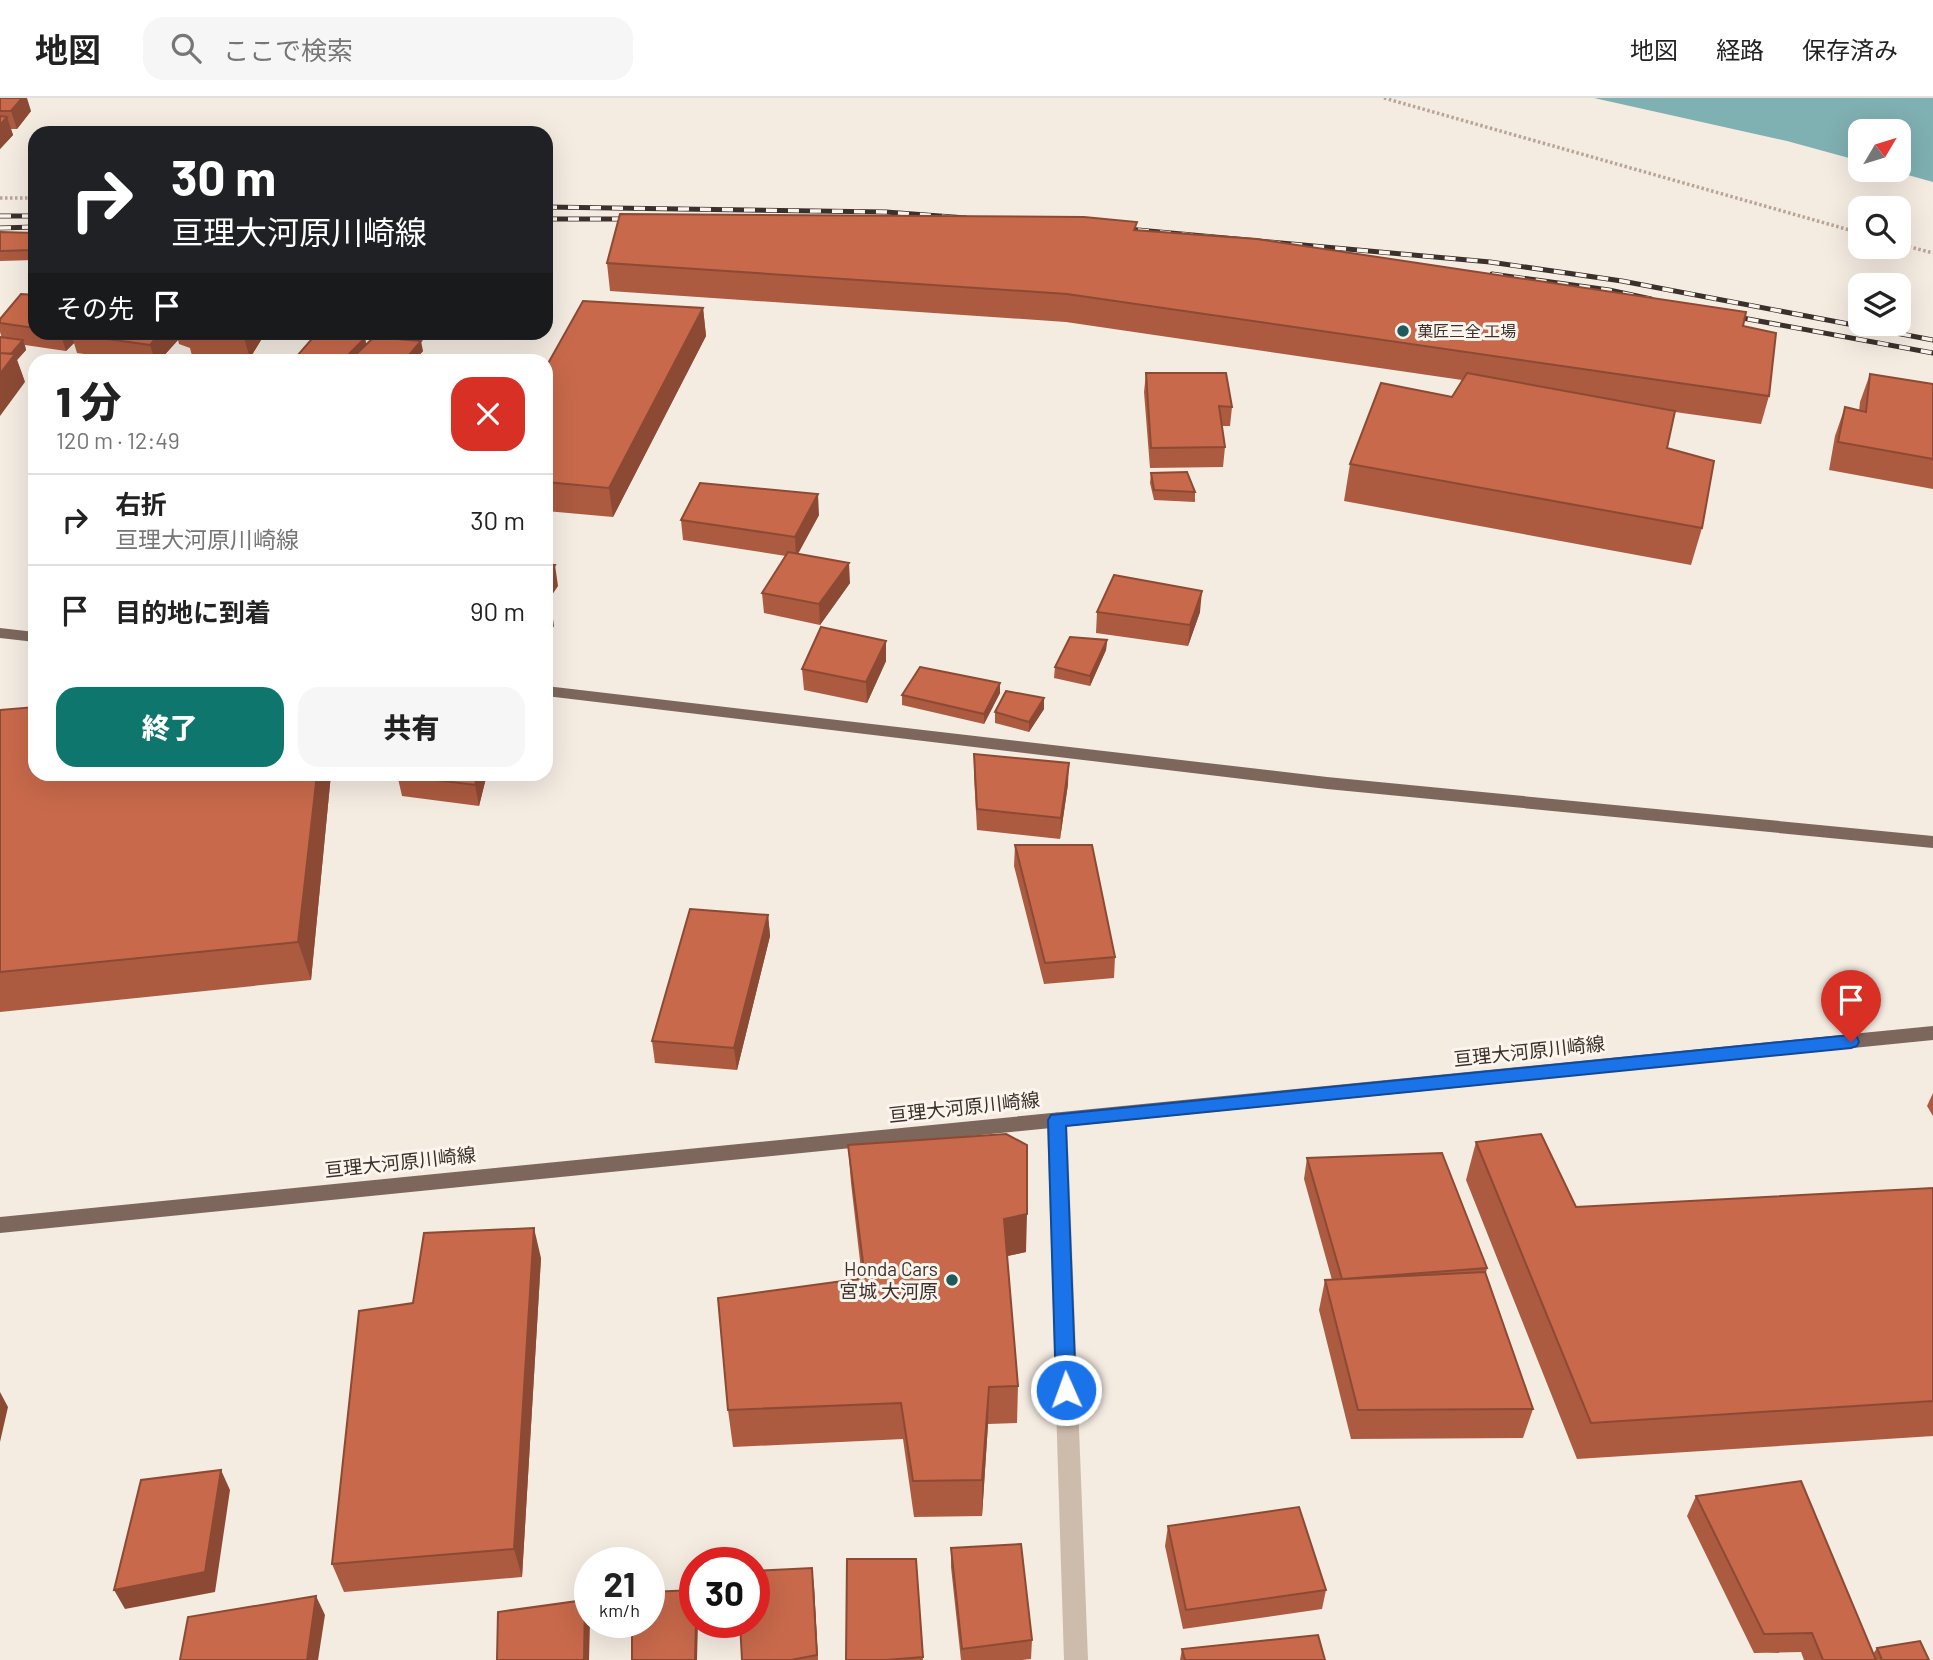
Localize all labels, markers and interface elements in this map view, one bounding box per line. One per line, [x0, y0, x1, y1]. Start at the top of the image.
search box [143, 17, 633, 80]
text: 地図 [35, 29, 101, 69]
icon: search [167, 29, 205, 67]
text: ここで検索 [223, 34, 353, 65]
text: 地図 [1630, 35, 1678, 64]
text: 経路 [1716, 35, 1764, 64]
text: 保存済み [1802, 35, 1898, 64]
north arrow [1848, 119, 1911, 182]
map controls [1848, 119, 1911, 336]
text: 30 m [171, 147, 276, 206]
icon: right [56, 154, 147, 245]
button: search [1848, 196, 1911, 259]
text: 亘理大河原川崎線 [171, 212, 427, 250]
button: layers [1848, 273, 1911, 336]
icon: arrive [148, 287, 186, 325]
text: その先 [56, 292, 134, 323]
place label: 菓匠三全 工場 [1417, 321, 1516, 340]
marker: 菓匠三全 工場 [1395, 323, 1411, 339]
text: 1 分 [56, 375, 121, 425]
button: close [451, 377, 525, 451]
text: 120 m · 12:49 [56, 426, 180, 454]
text: 右折 [115, 488, 167, 519]
icon: right [56, 501, 94, 539]
text: 30 m [470, 504, 525, 535]
text: 亘理大河原川崎線 [115, 525, 299, 553]
icon: arrive [56, 592, 94, 630]
text: 90 m [470, 595, 525, 626]
text: 目的地に到着 [115, 596, 271, 627]
button: 終了 [56, 687, 284, 767]
button: 共有 [298, 687, 525, 767]
pin [1821, 970, 1881, 1042]
icon: arrive [1832, 981, 1870, 1019]
street label: 亘理大河原川崎線 [1452, 1031, 1606, 1070]
street label: 亘理大河原川崎線 [887, 1087, 1041, 1126]
street label: 亘理大河原川崎線 [323, 1142, 477, 1181]
place label: Honda Cars 宮城 大河原 [839, 1257, 938, 1302]
marker: Honda Cars 宮城 大河原 [944, 1272, 960, 1288]
position arrow [1029, 1353, 1103, 1427]
speed limit sign: 30 [679, 1547, 770, 1638]
text: 21 [604, 1562, 635, 1604]
text: km/h [599, 1599, 640, 1621]

